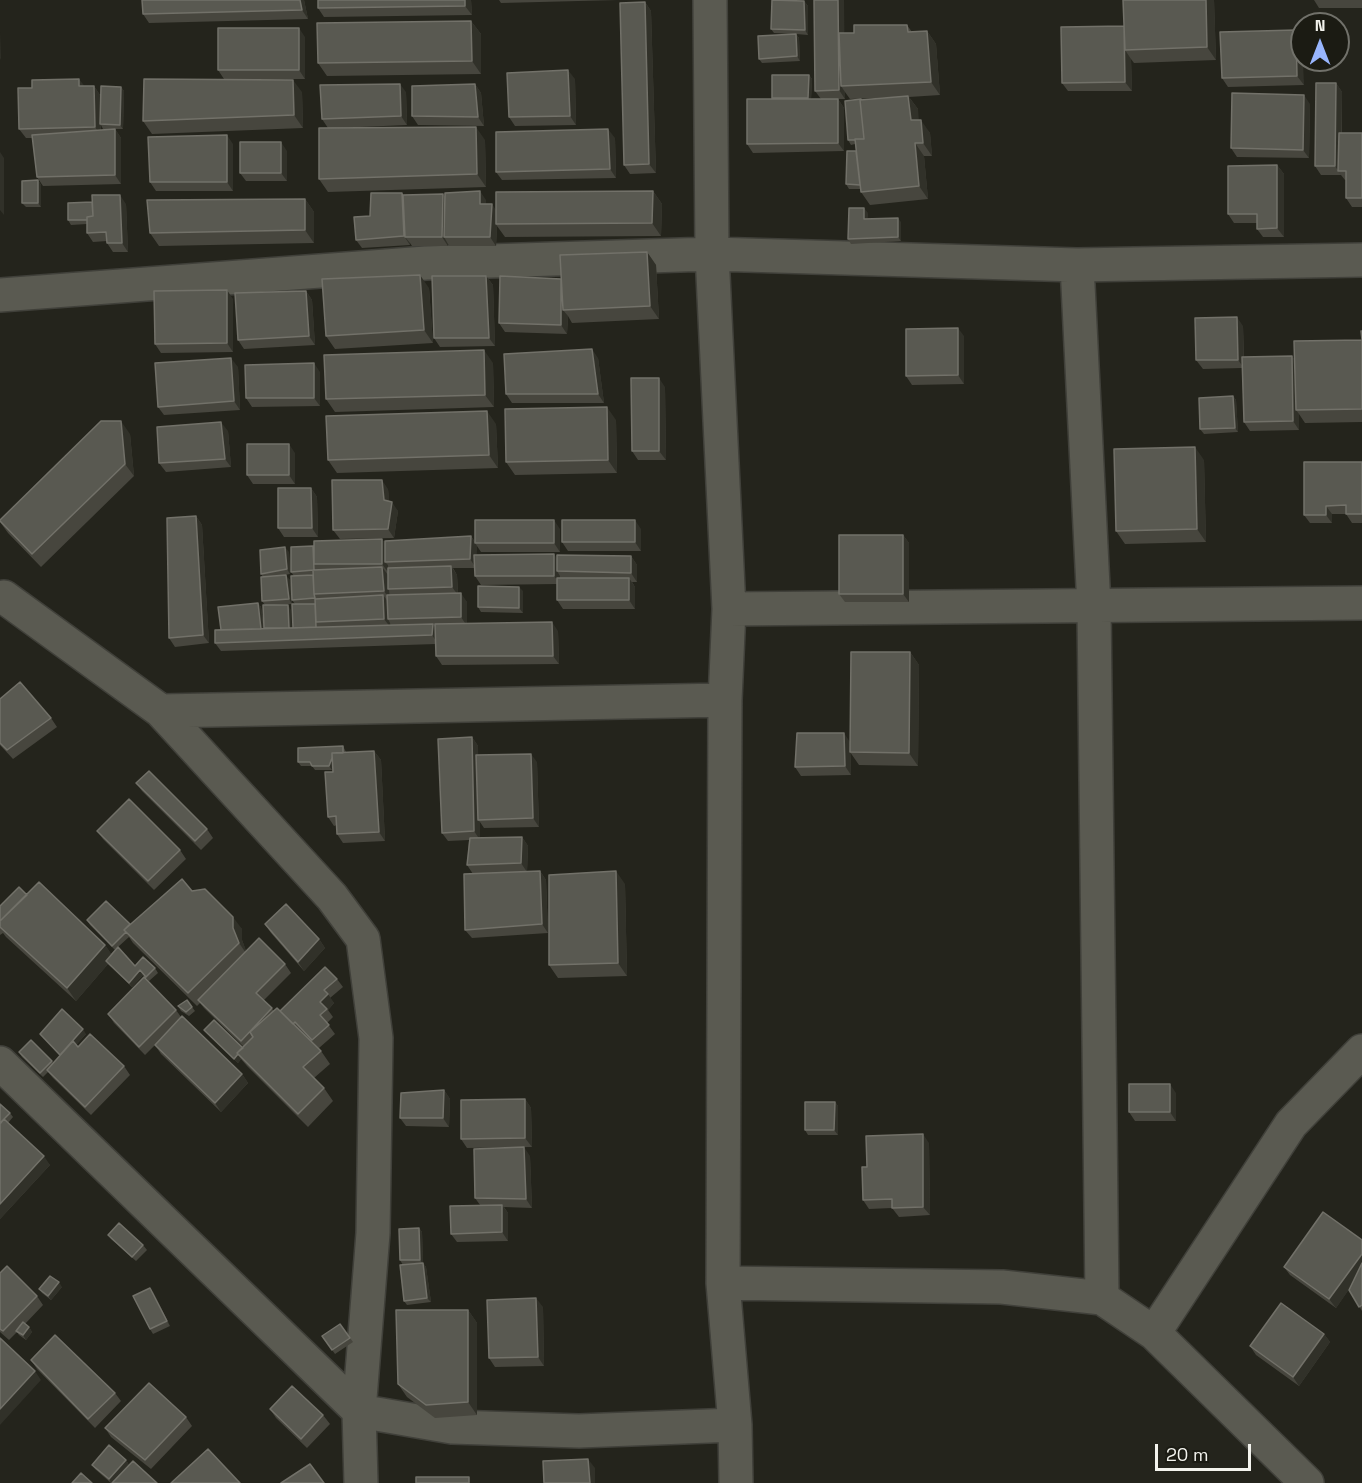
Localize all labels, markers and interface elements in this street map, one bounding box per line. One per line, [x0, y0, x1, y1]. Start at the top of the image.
north arrow [1290, 12, 1350, 72]
text: N [1315, 15, 1325, 36]
scale bar [1158, 1432, 1254, 1470]
text: 20 m [1166, 1443, 1209, 1466]

